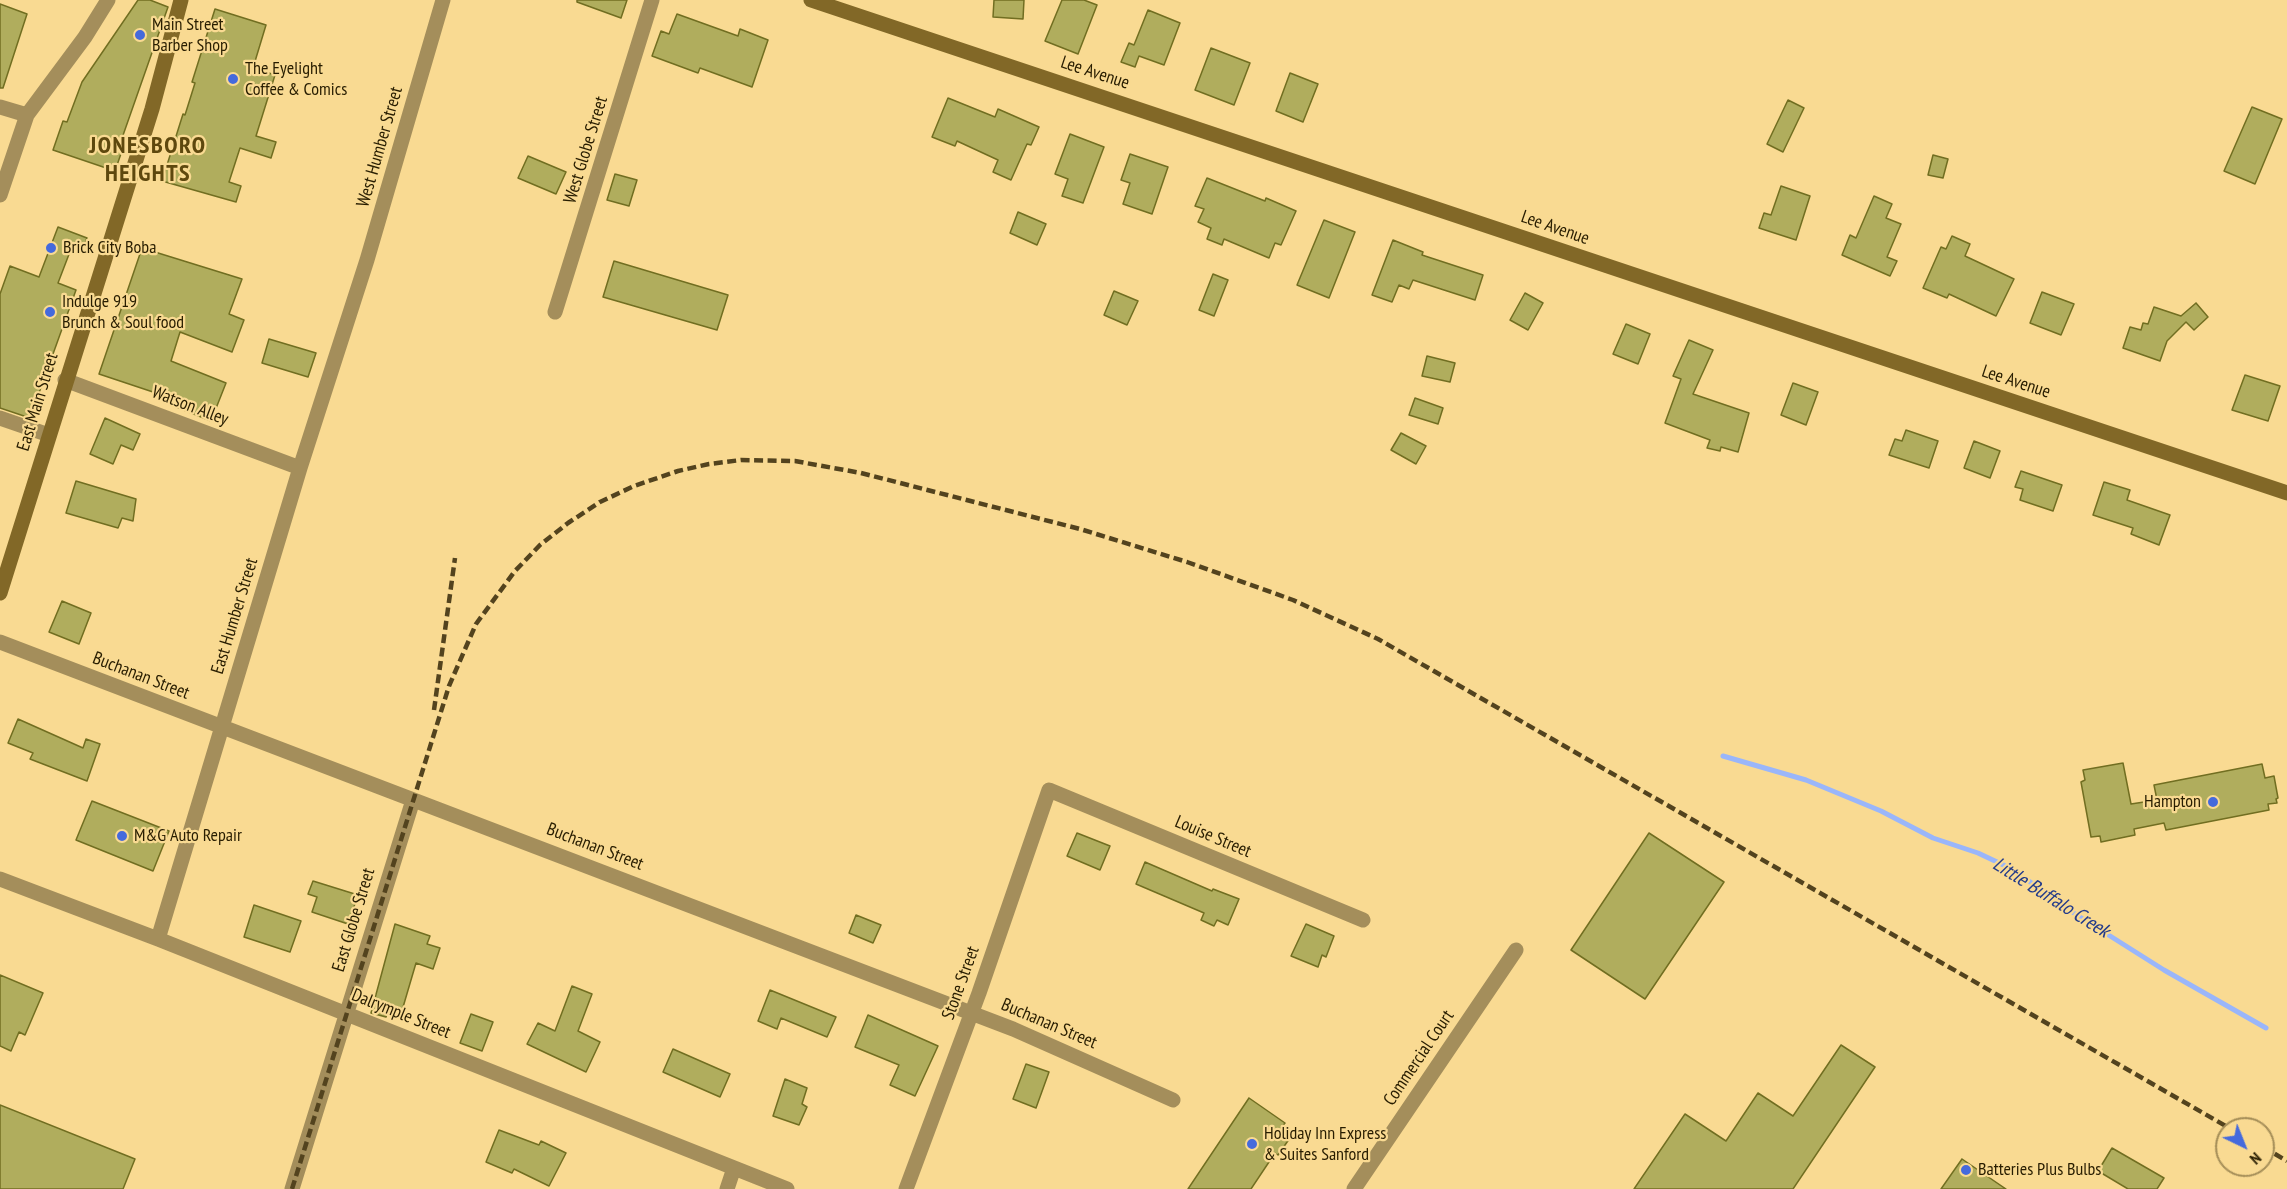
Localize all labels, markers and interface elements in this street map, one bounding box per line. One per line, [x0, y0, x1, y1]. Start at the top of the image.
place label: Main Street Barber Shop [152, 14, 228, 57]
marker: Main Street Barber Shop [133, 28, 147, 42]
street label: Lee Avenue [1058, 52, 1132, 94]
place label: The Eyelight Coffee & Comics [245, 58, 347, 100]
marker: The Eyelight Coffee & Comics [226, 72, 240, 86]
street label: West Humber Street [353, 84, 407, 210]
street label: West Globe Street [559, 94, 613, 206]
district label: JONESBORO HEIGHTS [89, 132, 207, 188]
street label: Lee Avenue [1518, 206, 1592, 250]
place label: Brick City Boba [63, 237, 156, 259]
marker: Brick City Boba [44, 241, 58, 255]
place label: Indulge 919 Brunch & Soul food [62, 291, 184, 334]
marker: Indulge 919 Brunch & Soul food [43, 305, 57, 319]
street label: East Main Street [13, 350, 63, 454]
street label: Lee Avenue [1979, 361, 2053, 403]
street label: Watson Alley [149, 382, 231, 430]
street label: East Humber Street [207, 555, 263, 677]
street label: Buchanan Street [90, 648, 192, 704]
place label: Hampton [2144, 791, 2201, 813]
marker: Hampton [2206, 795, 2220, 809]
street label: Louise Street [1172, 811, 1254, 863]
street label: Buchanan Street [544, 819, 646, 875]
place label: M&G Auto Repair [134, 825, 242, 847]
marker: M&G Auto Repair [115, 829, 129, 843]
water label: Little Buffalo Creek [1988, 853, 2114, 943]
street label: East Globe Street [328, 866, 380, 974]
street label: Stone Street [938, 943, 984, 1023]
street label: Dalrymple Street [348, 984, 454, 1044]
street label: Buchanan Street [998, 994, 1100, 1054]
street label: Commercial Court [1379, 1006, 1459, 1110]
north arrow [2215, 1117, 2275, 1177]
place label: Holiday Inn Express & Suites Sanford [1264, 1123, 1386, 1166]
marker: Holiday Inn Express & Suites Sanford [1245, 1137, 1259, 1151]
text: N [2246, 1148, 2266, 1169]
place label: Batteries Plus Bulbs [1978, 1159, 2101, 1181]
marker: Batteries Plus Bulbs [1959, 1163, 1973, 1177]

